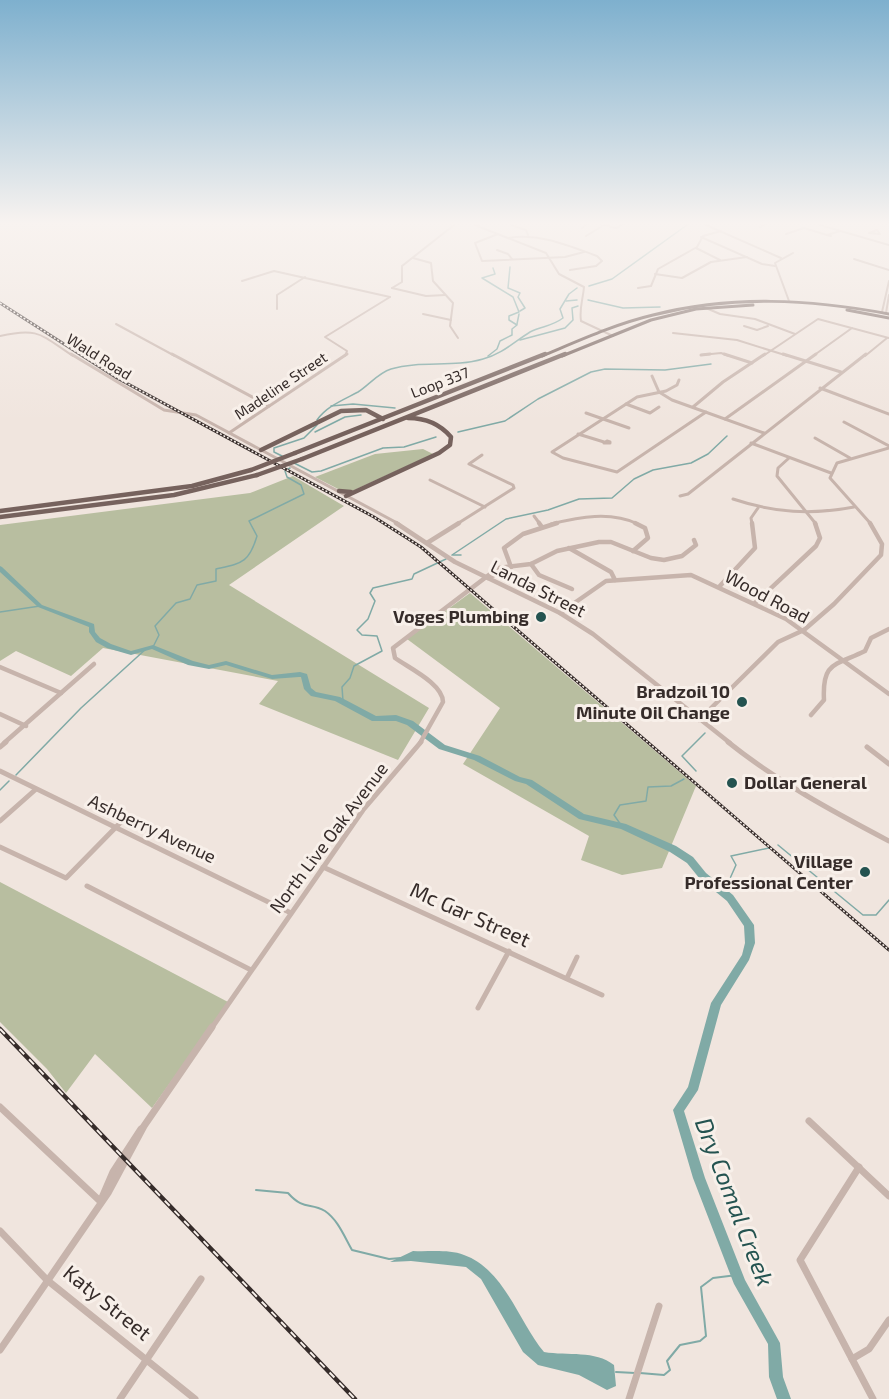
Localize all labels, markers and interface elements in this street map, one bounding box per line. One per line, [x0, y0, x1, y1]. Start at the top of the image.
street label: Wald Road [64, 329, 135, 383]
street label: Madeline Street [231, 347, 330, 423]
street label: Loop 337 [408, 363, 472, 401]
street label: Landa Street [487, 555, 590, 622]
street label: Wood Road [721, 565, 814, 628]
place label: Voges Plumbing [393, 605, 530, 627]
marker: Voges Plumbing [534, 610, 548, 624]
place label: Bradzoil 10 Minute Oil Change [576, 680, 730, 723]
marker: Bradzoil 10 Minute Oil Change [735, 695, 749, 709]
street label: North Live Oak Avenue [264, 758, 392, 917]
place label: Dollar General [744, 771, 867, 793]
marker: Dollar General [725, 776, 739, 790]
street label: Ashberry Avenue [85, 789, 220, 867]
place label: Village Professional Center [685, 850, 853, 893]
marker: Village Professional Center [858, 865, 872, 879]
street label: Mc Gar Street [407, 876, 535, 951]
water label: Dry Comal Creek [690, 1113, 781, 1290]
street label: Katy Street [59, 1259, 157, 1345]

